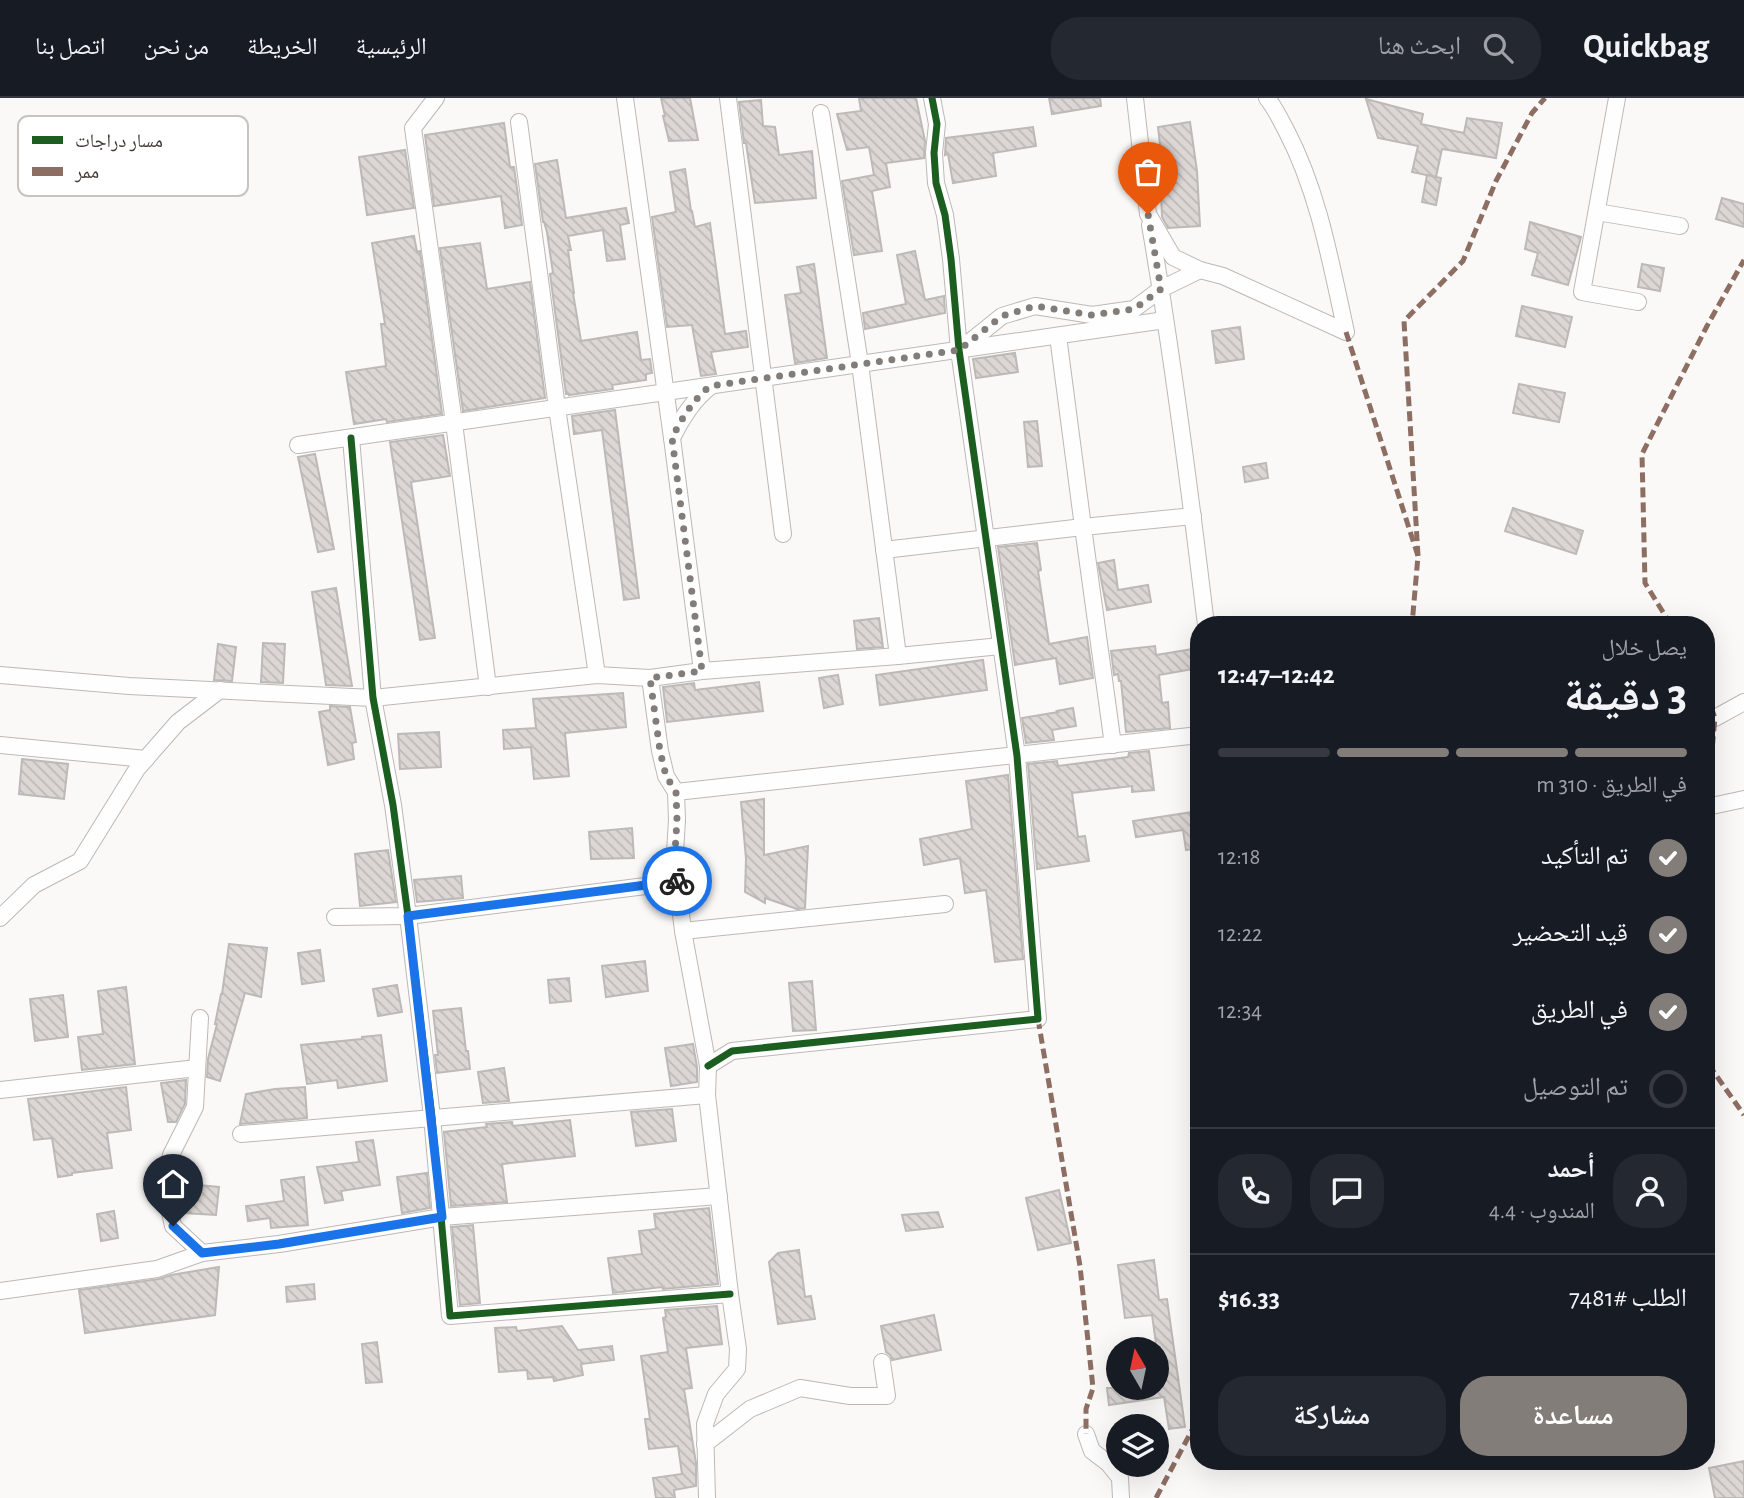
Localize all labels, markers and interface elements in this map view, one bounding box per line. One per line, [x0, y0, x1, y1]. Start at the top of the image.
search box [1051, 17, 1541, 80]
icon: search [1479, 29, 1517, 67]
text: Quickbag [1583, 31, 1709, 64]
text: ابحث هنا [1378, 33, 1461, 59]
text: اتصل بنا [35, 35, 105, 59]
text: من نحن [143, 35, 209, 59]
text: الخريطة [247, 35, 318, 59]
text: الرئيسية [356, 35, 427, 59]
legend [18, 116, 248, 196]
text: مسار دراجات [75, 132, 163, 152]
pin [1118, 142, 1178, 214]
icon: bag [1129, 153, 1167, 191]
text: ممر [74, 163, 99, 183]
text: يصل خلال [1601, 637, 1687, 660]
text: 12:42–12:47 [1218, 662, 1335, 688]
text: 3 دقيقة [1564, 673, 1687, 719]
text: في الطريق · 310 m [1536, 774, 1687, 797]
icon: check [1649, 839, 1687, 877]
text: تم التأكيد [1541, 843, 1628, 869]
courier [642, 846, 712, 916]
text: 12:18 [1218, 846, 1260, 869]
icon: bike [658, 862, 696, 900]
icon: check [1649, 916, 1687, 954]
text: قيد التحضير [1513, 920, 1628, 946]
text: 12:22 [1218, 923, 1263, 946]
icon: check [1649, 993, 1687, 1031]
text: في الطريق [1531, 997, 1628, 1023]
text: 12:34 [1218, 1000, 1262, 1023]
text: تم التوصيل [1523, 1074, 1628, 1100]
pin [143, 1154, 203, 1226]
button: phone [1218, 1154, 1292, 1228]
button: chat [1310, 1154, 1384, 1228]
button: person [1613, 1154, 1687, 1228]
text: أحمد [1547, 1156, 1595, 1182]
icon: home [154, 1165, 192, 1203]
text: المندوب · 4.4 [1489, 1200, 1595, 1223]
text: الطلب #7481 [1569, 1285, 1687, 1311]
text: $16.33 [1218, 1286, 1280, 1312]
north arrow [1106, 1337, 1169, 1400]
map controls [1106, 1337, 1169, 1477]
button: مشاركة [1218, 1376, 1446, 1456]
button: مساعدة [1460, 1376, 1687, 1456]
button: layers [1106, 1414, 1169, 1477]

